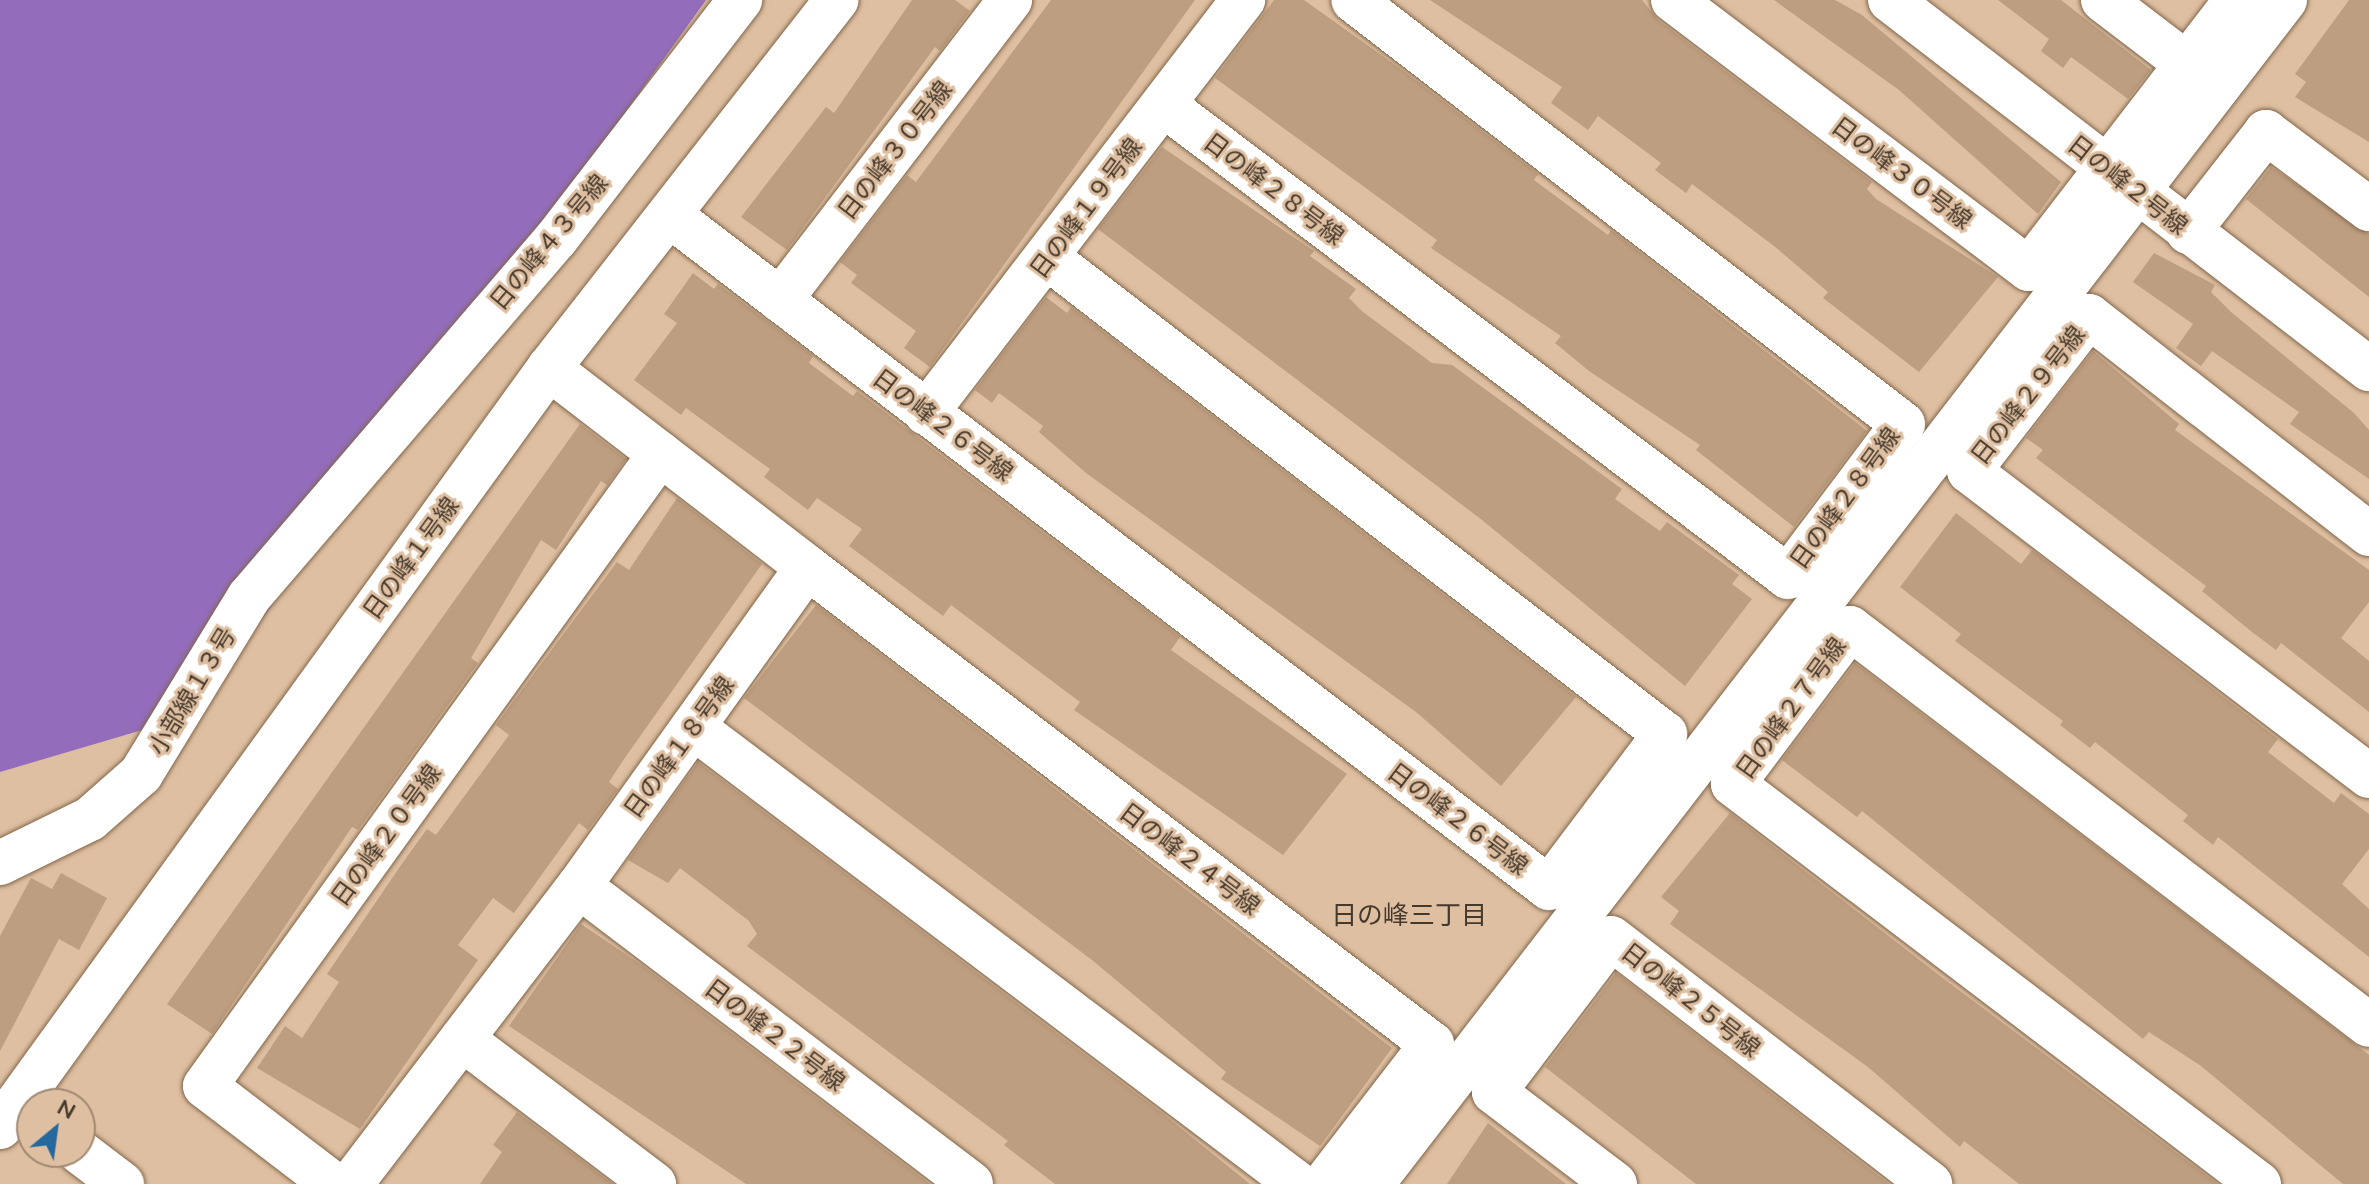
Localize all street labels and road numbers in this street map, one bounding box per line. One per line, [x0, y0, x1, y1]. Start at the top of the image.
street label: 日の峰３０号線 [832, 75, 958, 225]
street label: 日の峰３０号線 [1826, 111, 1978, 235]
street label: 日の峰２８号線 [1198, 127, 1350, 251]
street label: 日の峰２号線 [2062, 129, 2194, 241]
street label: 日の峰１９号線 [1024, 132, 1148, 284]
street label: 日の峰４３号線 [484, 168, 614, 316]
street label: 日の峰２９号線 [1965, 320, 2091, 470]
street label: 日の峰２６号線 [867, 363, 1019, 487]
street label: 日の峰２８号線 [1784, 422, 1906, 574]
street label: 日の峰１号線 [357, 491, 465, 625]
street label: 小部線１３号 [143, 622, 241, 760]
street label: 日の峰２７号線 [1730, 632, 1852, 784]
street label: 日の峰１８号線 [618, 671, 740, 823]
street label: 日の峰２６号線 [1382, 757, 1534, 881]
street label: 日の峰２０号線 [325, 759, 447, 911]
street label: 日の峰２４号線 [1114, 797, 1266, 921]
street label: 日の峰２５号線 [1616, 937, 1766, 1063]
street label: 日の峰２２号線 [699, 973, 851, 1097]

